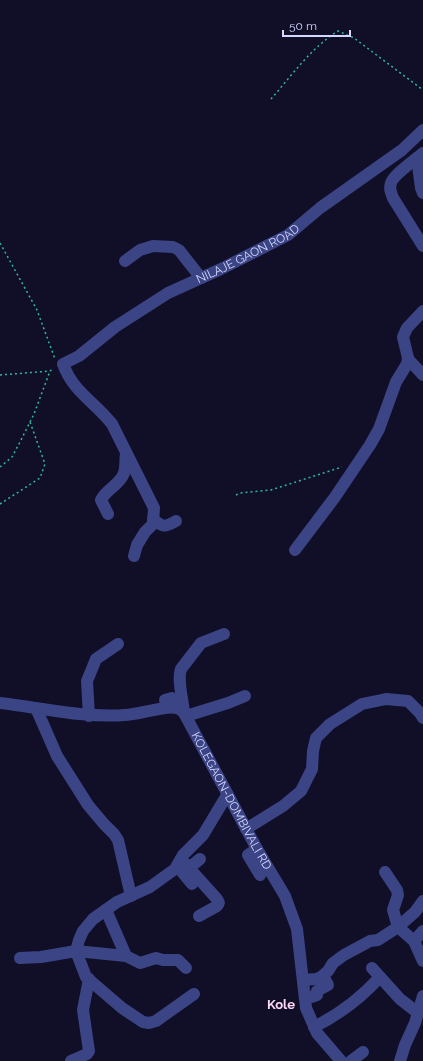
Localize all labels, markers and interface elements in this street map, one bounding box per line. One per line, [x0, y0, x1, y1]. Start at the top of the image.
scale bar [283, 12, 350, 38]
text: 50 m [289, 19, 317, 33]
street label: NILAJE GAON ROAD [194, 221, 303, 286]
street label: KOLEGAON-DOMBIVALI RD [189, 730, 275, 872]
district label: Kole [267, 997, 295, 1012]

